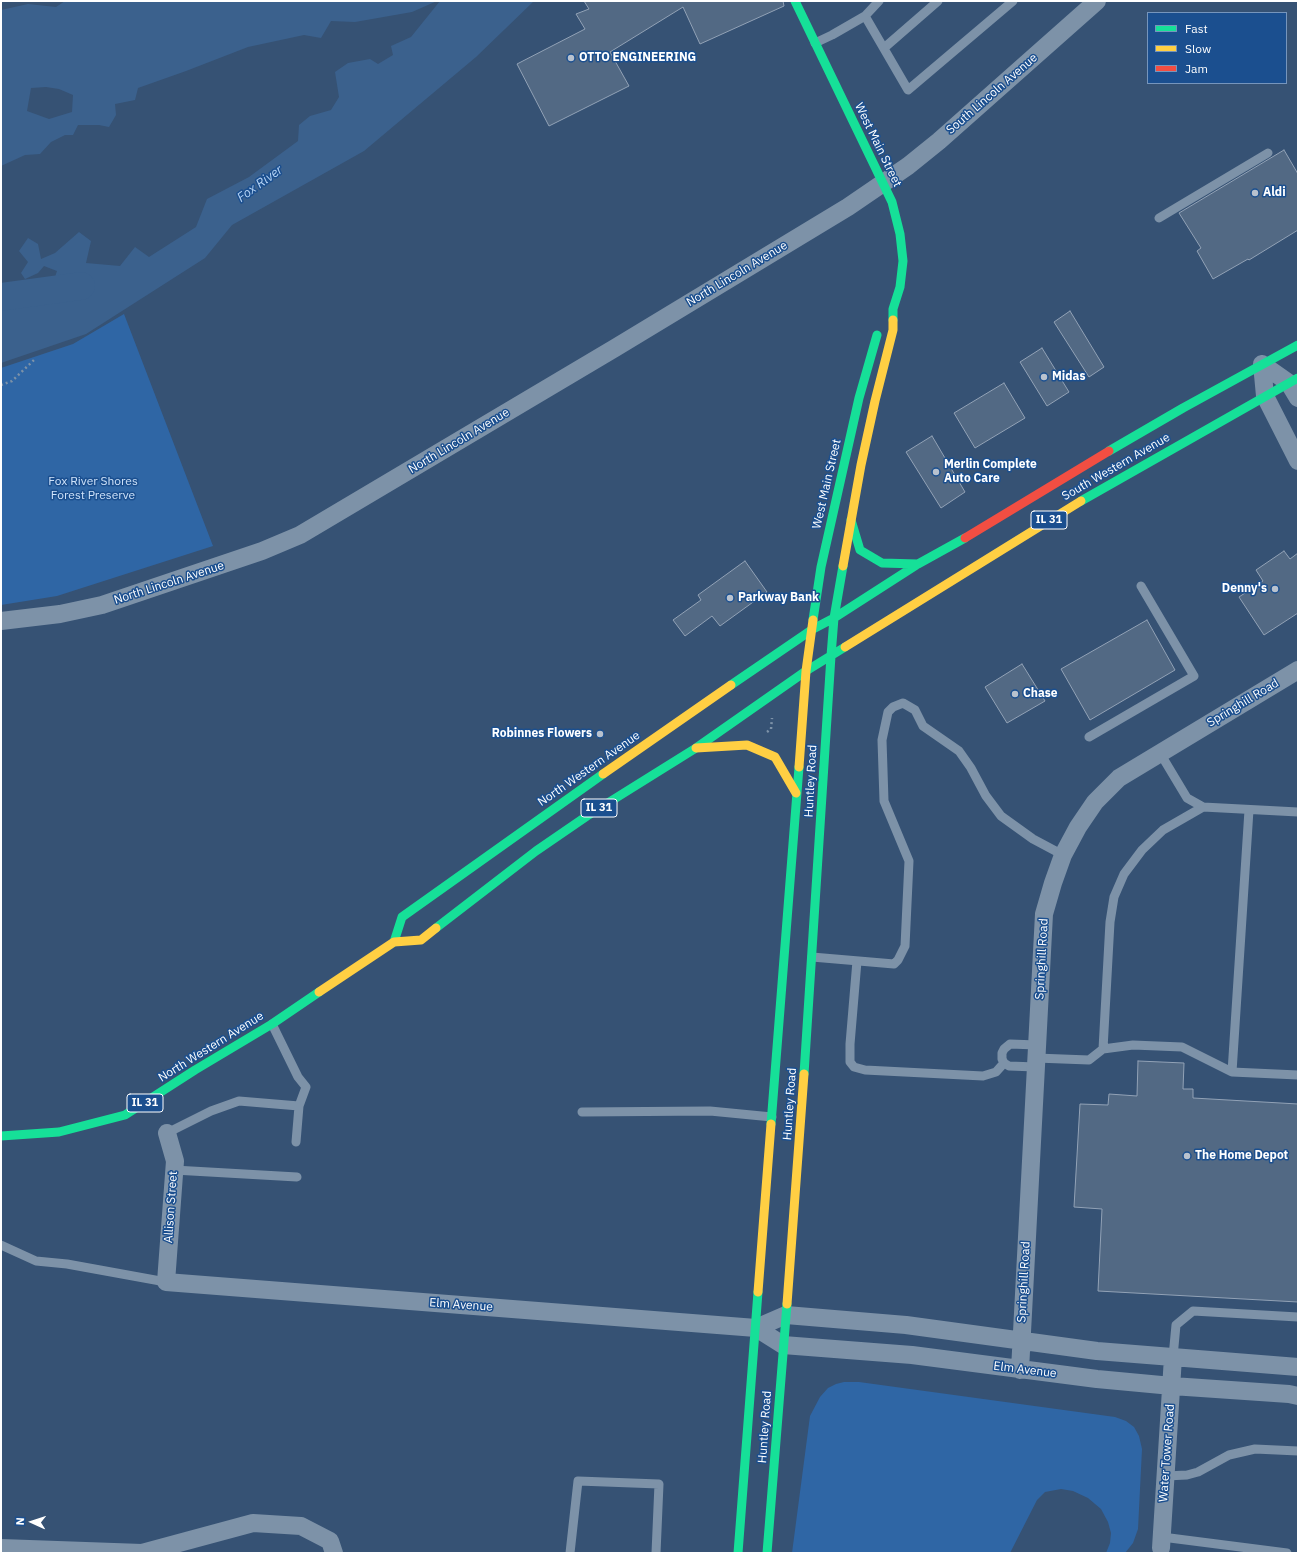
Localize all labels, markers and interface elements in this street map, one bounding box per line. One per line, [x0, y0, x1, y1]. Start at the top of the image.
legend [1147, 12, 1287, 84]
text: Fast [1185, 21, 1208, 36]
text: Slow [1185, 41, 1211, 56]
place label: OTTO ENGINEERING [579, 51, 696, 65]
street label: South Lincoln Avenue [944, 51, 1040, 137]
marker: OTTO ENGINEERING [566, 53, 576, 63]
text: Jam [1185, 61, 1208, 76]
street label: West Main Street [851, 101, 905, 189]
water label: Fox River [234, 162, 286, 206]
place label: Aldi [1263, 186, 1286, 200]
marker: Aldi [1250, 188, 1260, 198]
street label: North Lincoln Avenue [684, 238, 790, 310]
place label: Midas [1052, 370, 1085, 384]
marker: Midas [1039, 372, 1049, 382]
street label: North Lincoln Avenue [406, 405, 512, 477]
street label: South Western Avenue [1060, 430, 1172, 504]
street label: West Main Street [810, 438, 844, 530]
place label: Merlin Complete Auto Care [944, 458, 1037, 486]
marker: Merlin Complete Auto Care [931, 467, 941, 477]
park label: Fox River Shores Forest Preserve [48, 475, 138, 503]
road number: IL 31 [1031, 511, 1067, 529]
street label: North Lincoln Avenue [112, 558, 226, 608]
place label: Denny's [1222, 582, 1267, 596]
marker: Denny's [1270, 584, 1280, 594]
place label: Parkway Bank [738, 591, 819, 605]
marker: Parkway Bank [725, 593, 735, 603]
street label: Springhill Road [1204, 676, 1282, 730]
place label: Chase [1023, 687, 1058, 701]
marker: Chase [1010, 689, 1020, 699]
place label: Robinnes Flowers [492, 727, 592, 741]
street label: North Western Avenue [535, 728, 643, 810]
marker: Robinnes Flowers [595, 729, 605, 739]
street label: Huntley Road [802, 744, 820, 818]
road number: IL 31 [581, 799, 617, 817]
street label: Springhill Road [1033, 918, 1051, 1000]
street label: North Western Avenue [156, 1009, 266, 1085]
street label: Huntley Road [780, 1067, 800, 1141]
road number: IL 31 [127, 1094, 163, 1112]
place label: The Home Depot [1195, 1149, 1288, 1163]
marker: The Home Depot [1182, 1151, 1192, 1161]
street label: Allison Street [161, 1170, 181, 1244]
street label: Springhill Road [1015, 1241, 1033, 1323]
street label: Elm Avenue [429, 1296, 493, 1314]
street label: Elm Avenue [993, 1359, 1057, 1381]
street label: Huntley Road [755, 1390, 775, 1464]
street label: Water Tower Road [1156, 1403, 1178, 1503]
north arrow [12, 1502, 52, 1542]
text: N [13, 1517, 27, 1526]

